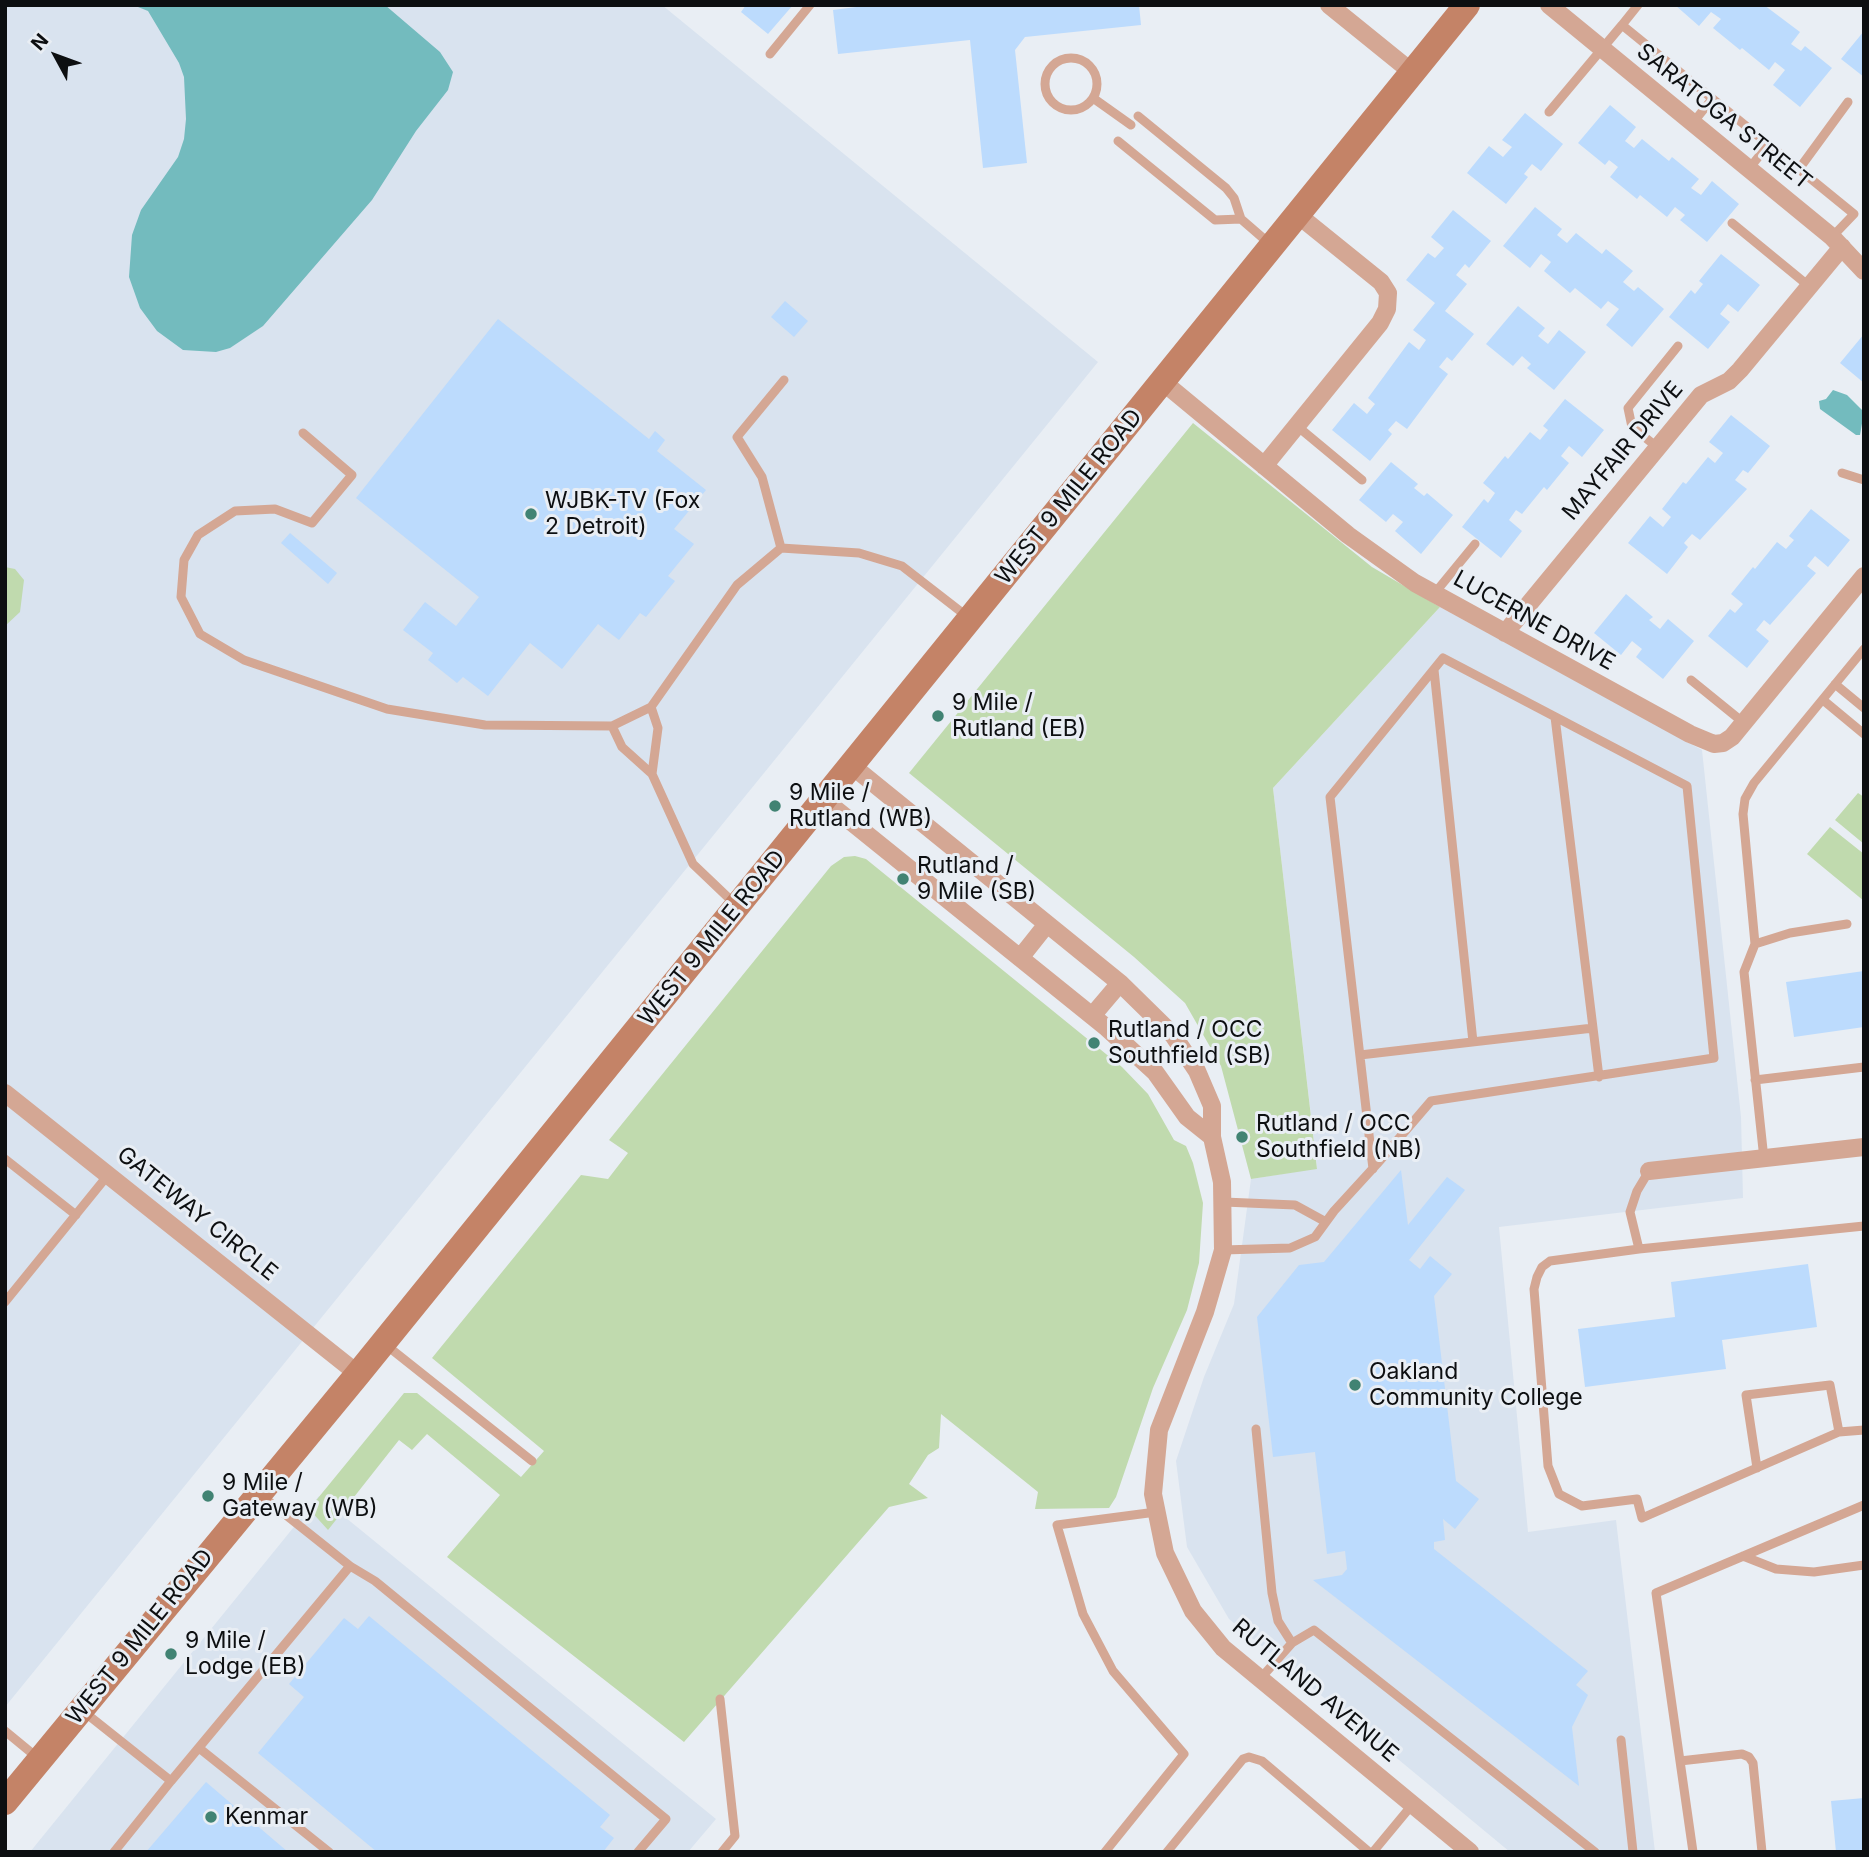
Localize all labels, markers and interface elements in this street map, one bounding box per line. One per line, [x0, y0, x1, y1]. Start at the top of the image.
north arrow [21, 21, 91, 91]
text: N [26, 29, 53, 55]
street label: SARATOGA STREET [1631, 38, 1817, 196]
street label: MAYFAIR DRIVE [1557, 376, 1689, 526]
street label: WEST 9 MILE ROAD [990, 404, 1148, 590]
place label: WJBK-TV (Fox 2 Detroit) [545, 487, 700, 541]
marker: WJBK-TV (Fox 2 Detroit) [523, 506, 539, 522]
street label: LUCERNE DRIVE [1448, 565, 1620, 677]
place label: 9 Mile / Rutland (EB) [952, 689, 1086, 743]
marker: 9 Mile / Rutland (EB) [930, 708, 946, 724]
place label: 9 Mile / Rutland (WB) [789, 779, 932, 833]
marker: 9 Mile / Rutland (WB) [767, 798, 783, 814]
street label: WEST 9 MILE ROAD [633, 845, 791, 1031]
place label: Rutland / 9 Mile (SB) [917, 852, 1036, 906]
marker: Rutland / 9 Mile (SB) [895, 871, 911, 887]
place label: Rutland / OCC Southfield (SB) [1108, 1016, 1271, 1070]
marker: Rutland / OCC Southfield (SB) [1086, 1035, 1102, 1051]
place label: Rutland / OCC Southfield (NB) [1256, 1110, 1422, 1164]
marker: Rutland / OCC Southfield (NB) [1234, 1129, 1250, 1145]
street label: GATEWAY CIRCLE [111, 1141, 283, 1287]
place label: Oakland Community College [1369, 1358, 1583, 1412]
marker: Oakland Community College [1347, 1377, 1363, 1393]
place label: 9 Mile / Gateway (WB) [222, 1469, 378, 1523]
marker: 9 Mile / Gateway (WB) [200, 1488, 216, 1504]
street label: WEST 9 MILE ROAD [61, 1544, 219, 1730]
street label: RUTLAND AVENUE [1226, 1613, 1404, 1769]
place label: 9 Mile / Lodge (EB) [185, 1627, 306, 1681]
marker: 9 Mile / Lodge (EB) [163, 1646, 179, 1662]
place label: Kenmar [225, 1803, 308, 1831]
marker: Kenmar [203, 1809, 219, 1825]

